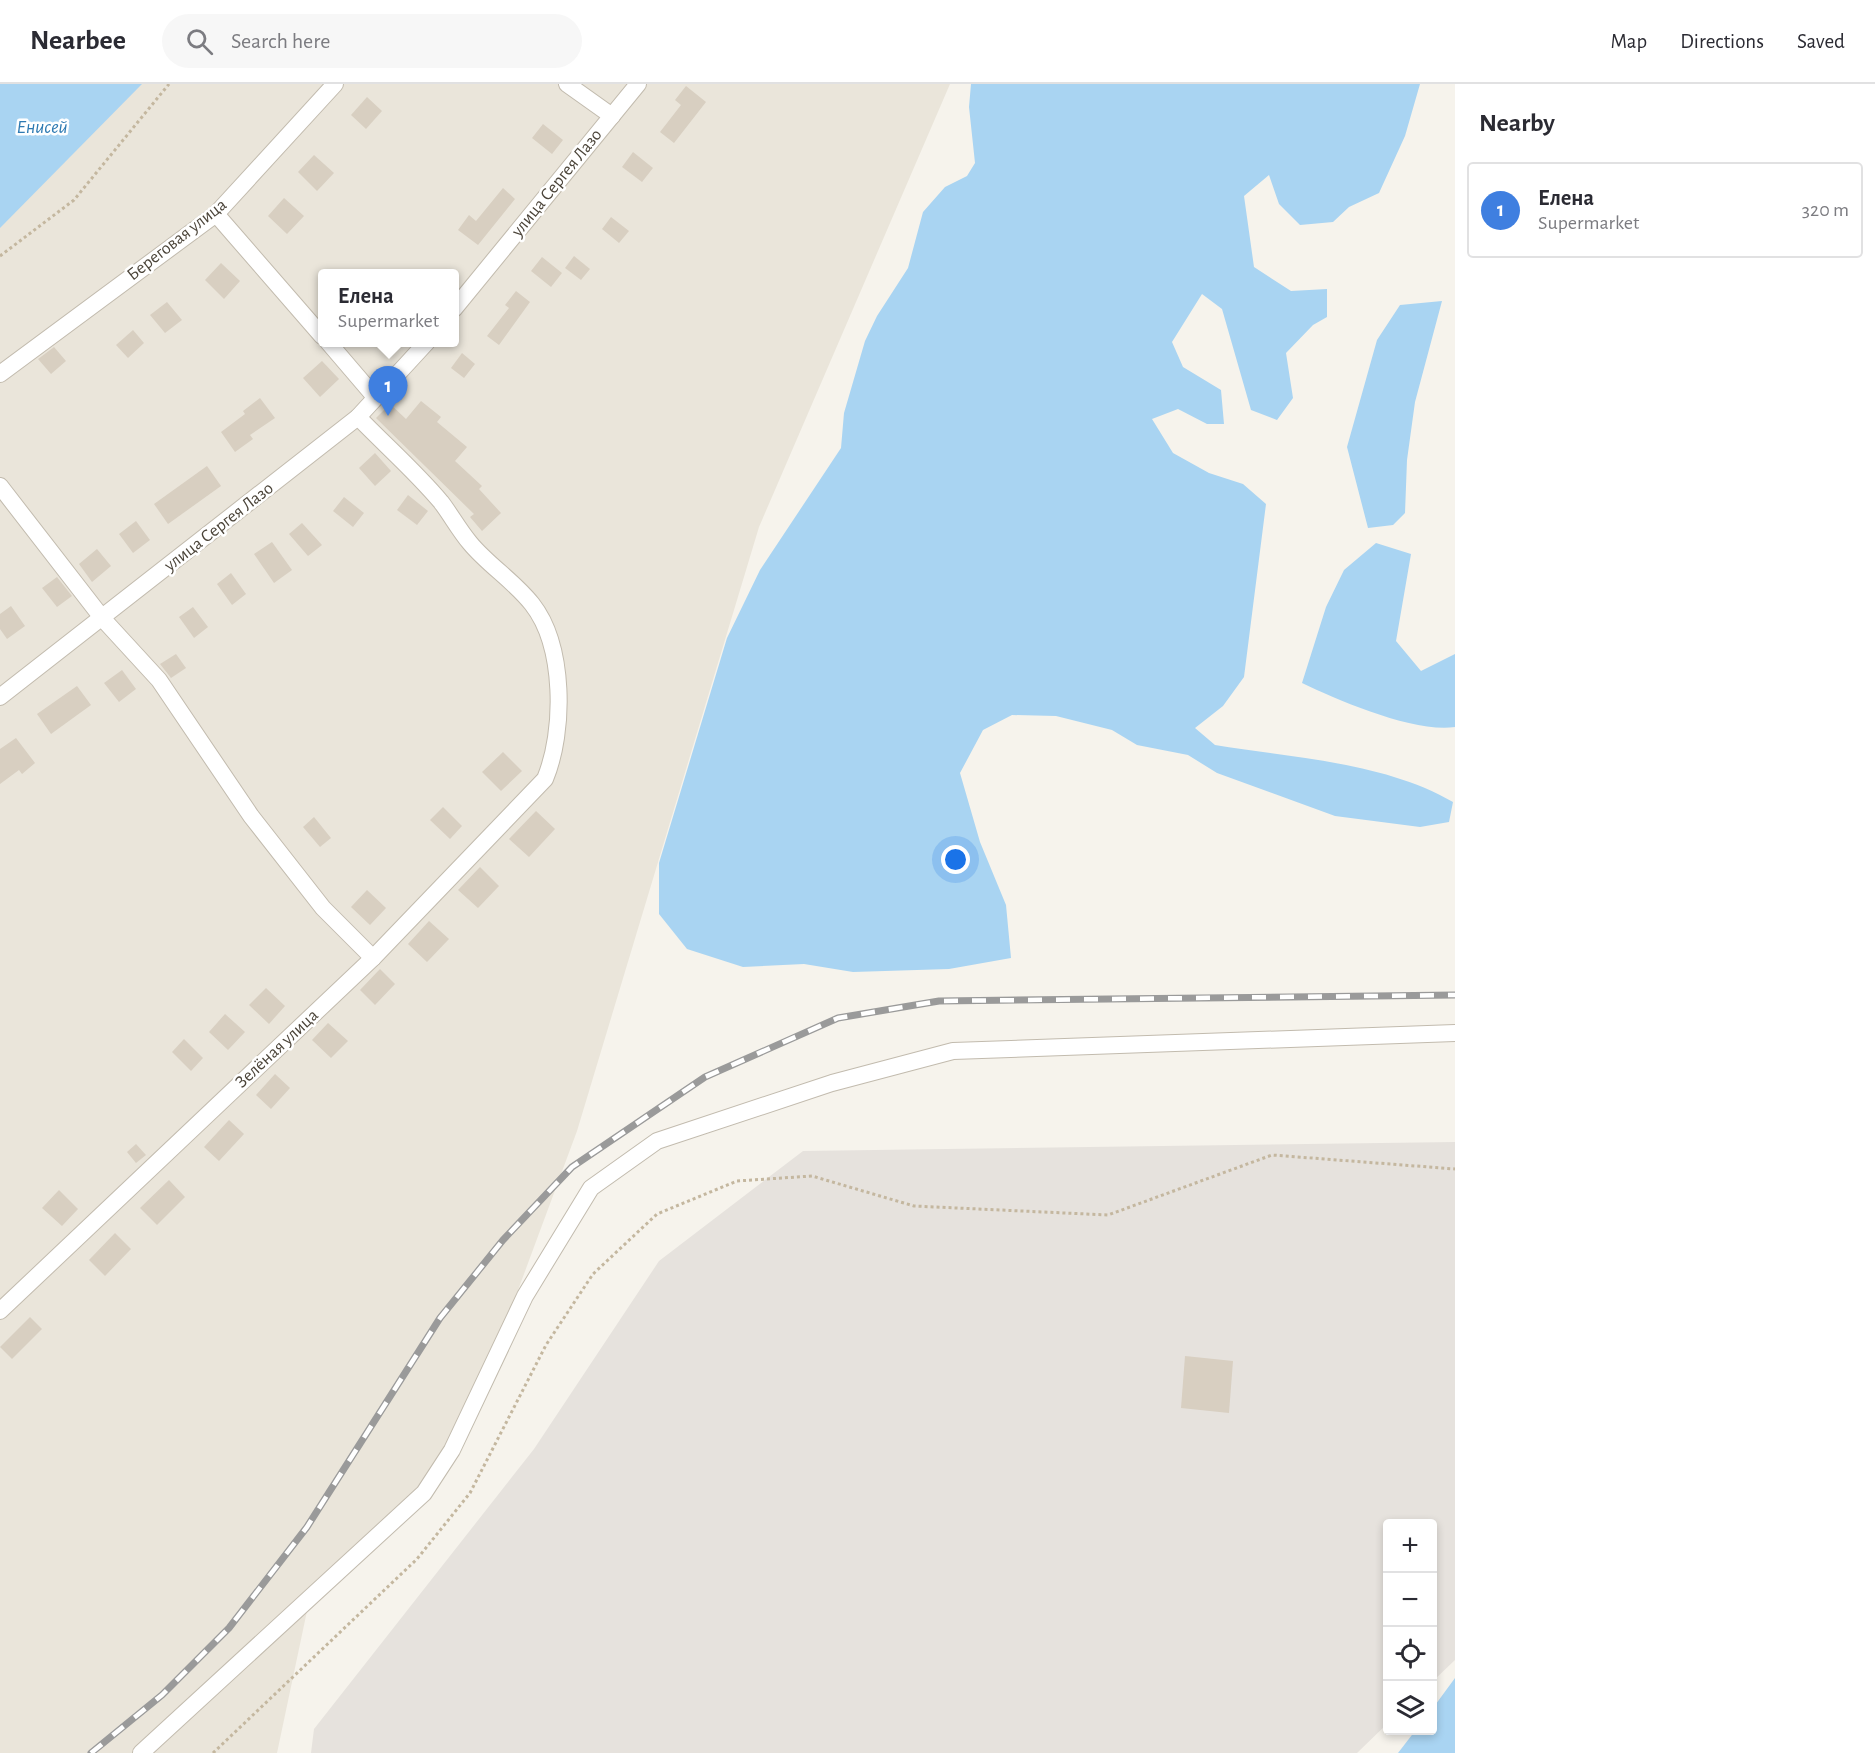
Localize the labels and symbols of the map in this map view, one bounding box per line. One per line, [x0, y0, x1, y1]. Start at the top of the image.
water label: Енисей [16, 117, 68, 137]
street label: улица Сергея Лазо [508, 126, 606, 241]
street label: Береговая улица [124, 196, 230, 284]
pin: 1 [368, 366, 408, 416]
street label: улица Сергея Лазо [160, 479, 277, 576]
your location [941, 845, 970, 874]
street label: Зелёная улица [232, 1006, 322, 1092]

